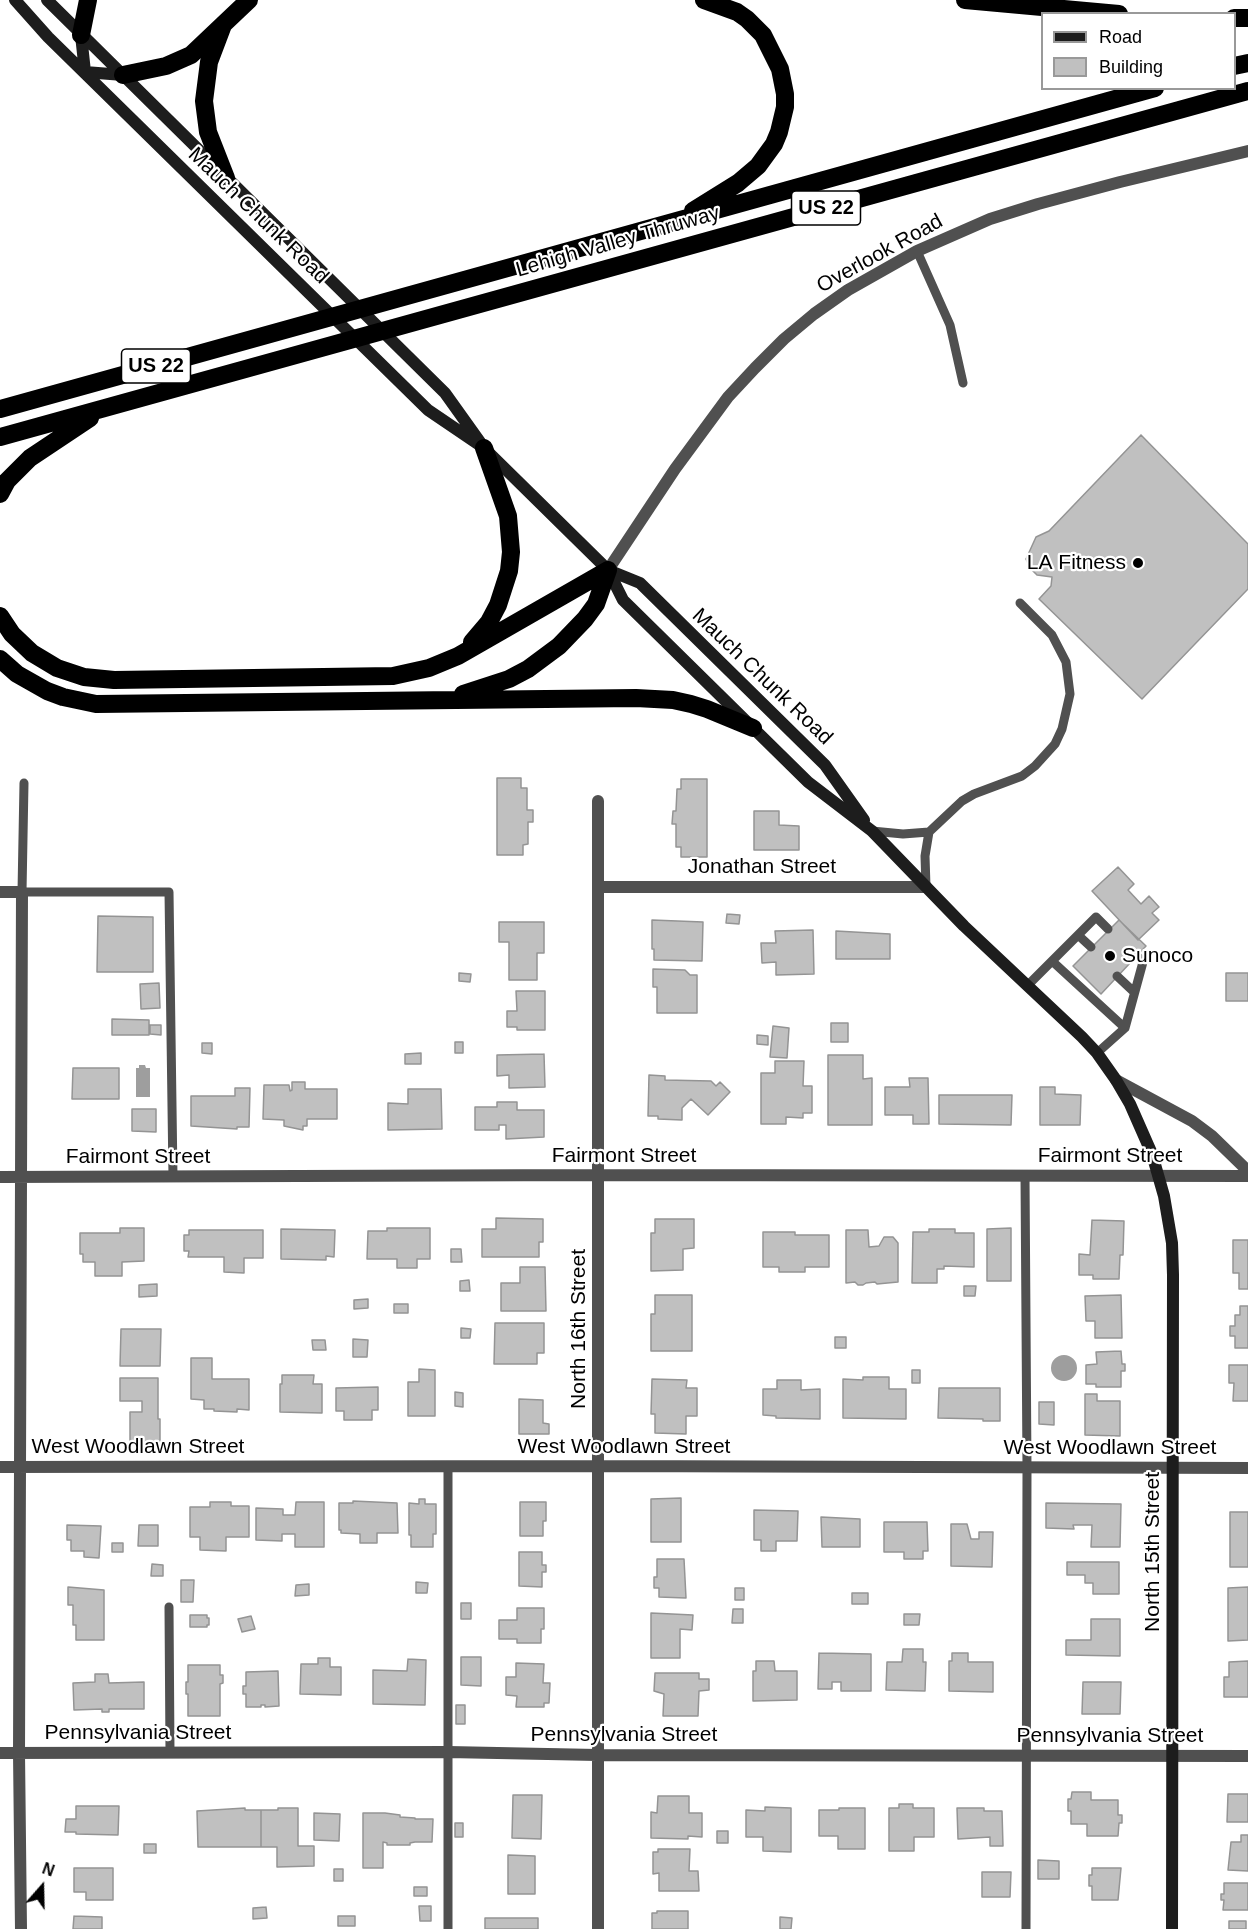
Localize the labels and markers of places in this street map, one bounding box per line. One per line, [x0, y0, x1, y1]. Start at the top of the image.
place label: LA Fitness [1027, 550, 1126, 576]
marker: LA Fitness [1131, 556, 1145, 570]
place label: Sunoco [1122, 943, 1193, 969]
marker: Sunoco [1103, 949, 1117, 963]

